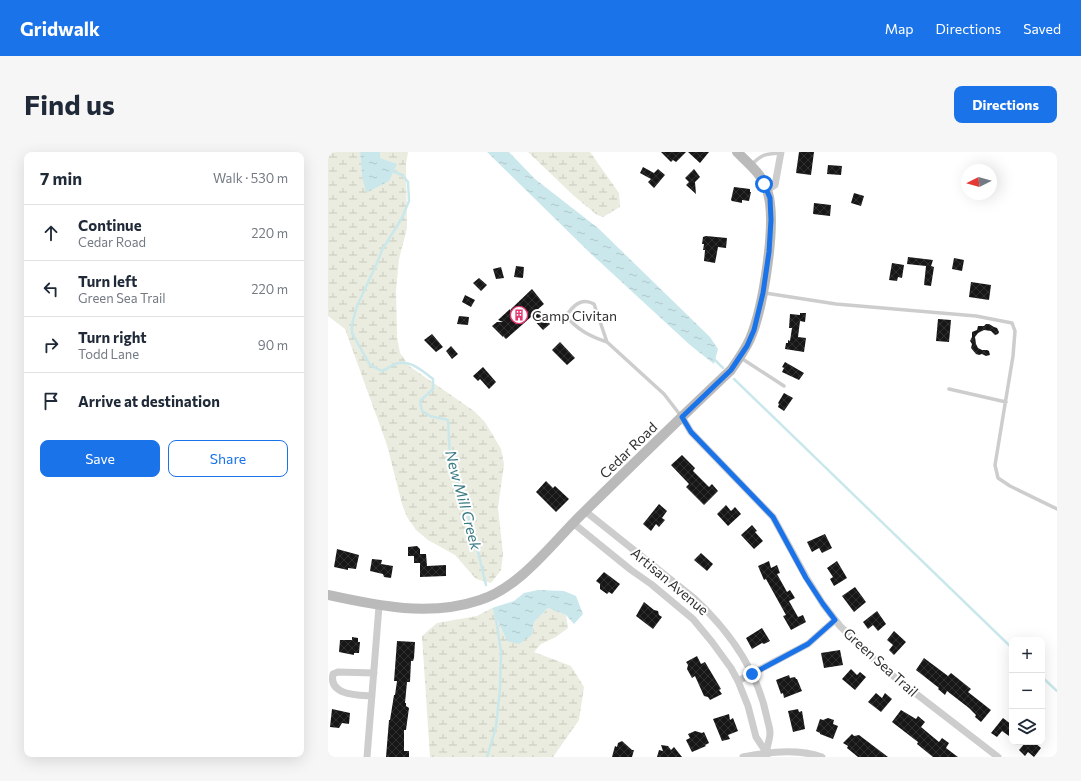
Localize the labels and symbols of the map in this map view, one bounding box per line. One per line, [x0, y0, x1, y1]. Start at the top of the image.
north arrow [961, 164, 997, 200]
route start [755, 175, 773, 193]
building icon: Camp Civitan [509, 305, 529, 325]
place label: Camp Civitan [532, 307, 617, 324]
street label: Cedar Road [596, 418, 660, 482]
water label: New Mill Creek [442, 448, 486, 553]
street label: Artisan Avenue [628, 544, 712, 618]
street label: Green Sea Trail [840, 624, 922, 700]
route end [743, 665, 761, 683]

